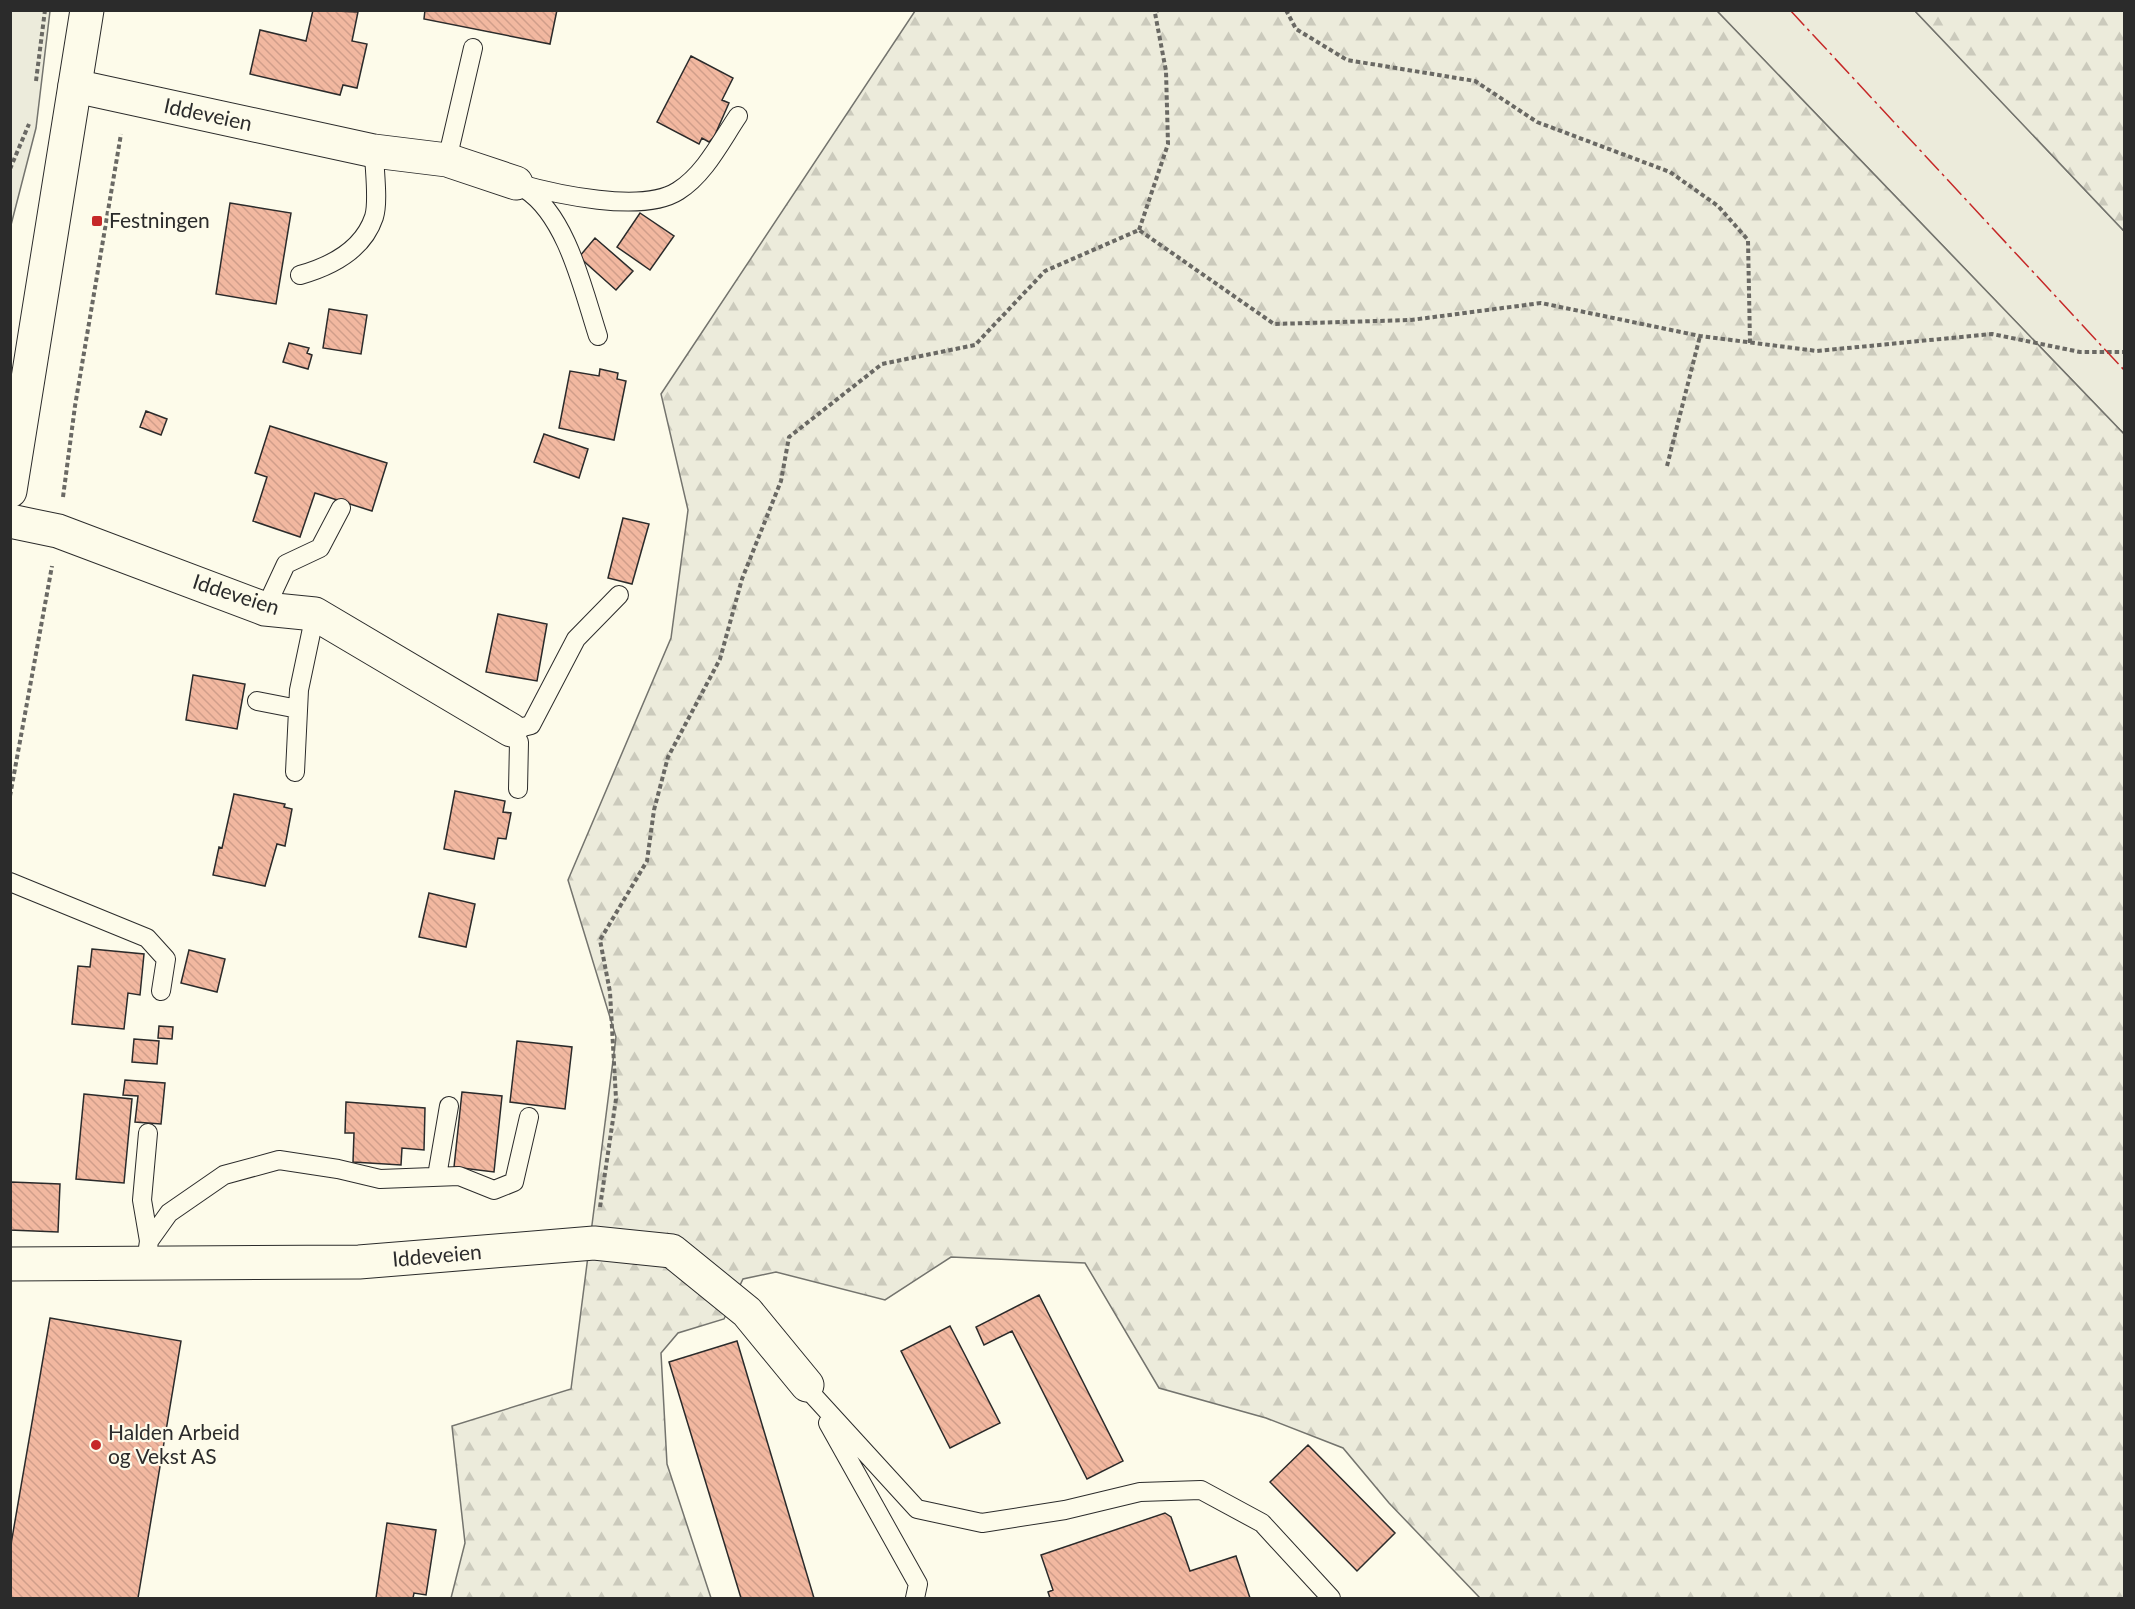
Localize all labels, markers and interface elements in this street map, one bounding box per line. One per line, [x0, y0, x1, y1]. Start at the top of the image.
street label: Iddeveien [162, 92, 255, 135]
place label: Festningen [109, 207, 210, 232]
marker: Festningen [90, 214, 104, 228]
street label: Iddeveien [190, 568, 283, 619]
street label: Iddeveien [391, 1238, 482, 1271]
place label: Halden Arbeid og Vekst AS [108, 1419, 240, 1468]
marker: Halden Arbeid og Vekst AS [89, 1438, 103, 1452]

